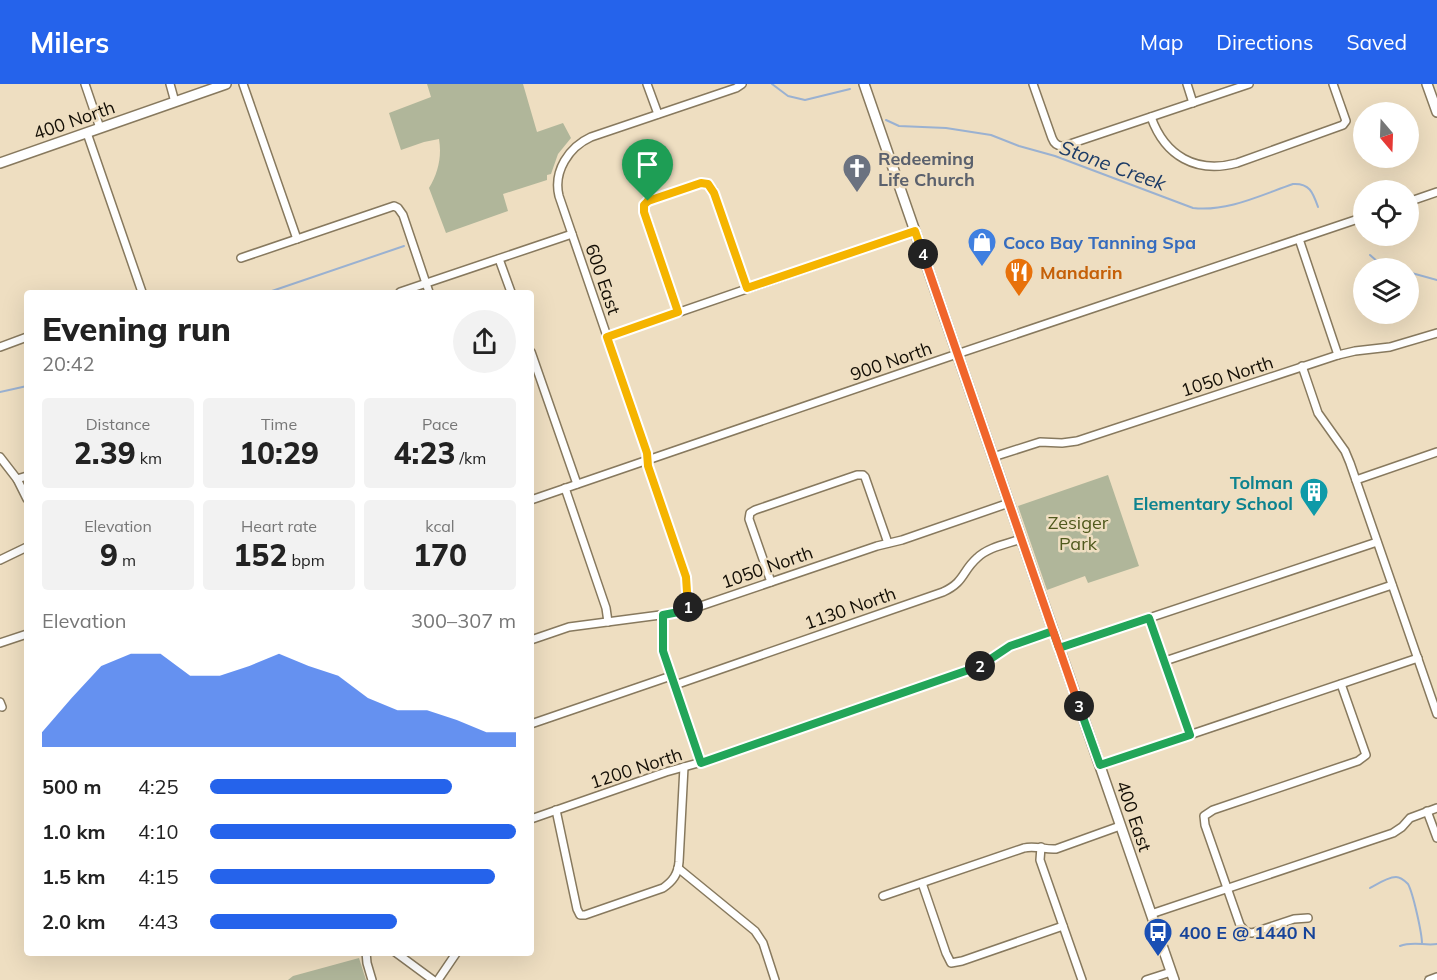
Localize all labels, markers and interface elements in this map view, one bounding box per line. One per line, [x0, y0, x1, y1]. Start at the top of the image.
text: Milers [30, 25, 109, 60]
text: Map [1140, 29, 1183, 55]
text: Directions [1216, 29, 1313, 55]
text: Saved [1346, 29, 1407, 55]
street label: 400 North [30, 95, 118, 145]
north arrow [1353, 102, 1419, 168]
map controls [1353, 102, 1419, 324]
water label: Stone Creek [1056, 134, 1170, 196]
pin [622, 139, 673, 201]
place label: Redeeming Life Church [878, 147, 975, 191]
icon: arrive [631, 148, 664, 181]
church icon: Redeeming Life Church [841, 152, 873, 194]
button: locate [1353, 180, 1419, 246]
shop icon: Coco Bay Tanning Spa [966, 226, 998, 268]
place label: Coco Bay Tanning Spa [1003, 231, 1196, 254]
pin: 4 [908, 239, 938, 269]
street label: 600 East [580, 241, 626, 317]
text: 4 [918, 244, 928, 264]
restaurant icon: Mandarin [1003, 256, 1035, 298]
button: layers [1353, 258, 1419, 324]
place label: Mandarin [1040, 261, 1123, 284]
text: Evening run [42, 308, 231, 349]
button: share [453, 310, 516, 373]
street label: 900 North [847, 336, 935, 386]
street label: 1050 North [1178, 350, 1276, 402]
text: 20:42 [42, 351, 95, 376]
text: Distance [86, 414, 150, 434]
text: Time [261, 414, 297, 434]
text: Pace [422, 414, 458, 434]
text: 2.39 [74, 434, 136, 472]
text: 10:29 [239, 434, 319, 472]
text: 4:23 [394, 434, 455, 472]
text: km [136, 448, 162, 468]
text: /km [455, 448, 486, 468]
place label: Tolman Elementary School [1133, 471, 1293, 515]
building icon: Tolman Elementary School [1298, 476, 1330, 518]
park label: Zesiger Park [1048, 511, 1109, 555]
text: Elevation [84, 516, 152, 536]
text: Heart rate [241, 516, 317, 536]
text: kcal [425, 516, 455, 536]
text: 9 [100, 536, 118, 574]
text: 152 [233, 536, 287, 574]
text: 170 [413, 536, 467, 574]
street label: 1050 North [718, 541, 816, 593]
text: m [118, 550, 136, 570]
text: bpm [287, 550, 325, 570]
street label: 1130 North [801, 582, 899, 634]
pin: 1 [673, 592, 703, 622]
text: 1 [683, 597, 693, 617]
text: Elevation [42, 608, 127, 633]
text: 300–307 m [411, 608, 516, 633]
pin: 2 [965, 651, 995, 681]
text: 2 [975, 656, 985, 676]
pin: 3 [1064, 691, 1094, 721]
text: 3 [1074, 696, 1084, 716]
street label: 1200 North [587, 742, 685, 794]
text: 500 m [42, 774, 101, 799]
text: 4:25 [138, 774, 179, 799]
street label: 400 East [1111, 778, 1157, 854]
text: 1.0 km [42, 819, 105, 844]
text: 4:10 [138, 819, 179, 844]
text: 1.5 km [42, 864, 105, 889]
text: 4:15 [138, 864, 179, 889]
text: 2.0 km [42, 909, 105, 934]
text: 4:43 [138, 909, 179, 934]
bus stop icon: 400 E @ 1440 N [1142, 916, 1174, 958]
place label: 400 E @ 1440 N [1179, 921, 1316, 944]

